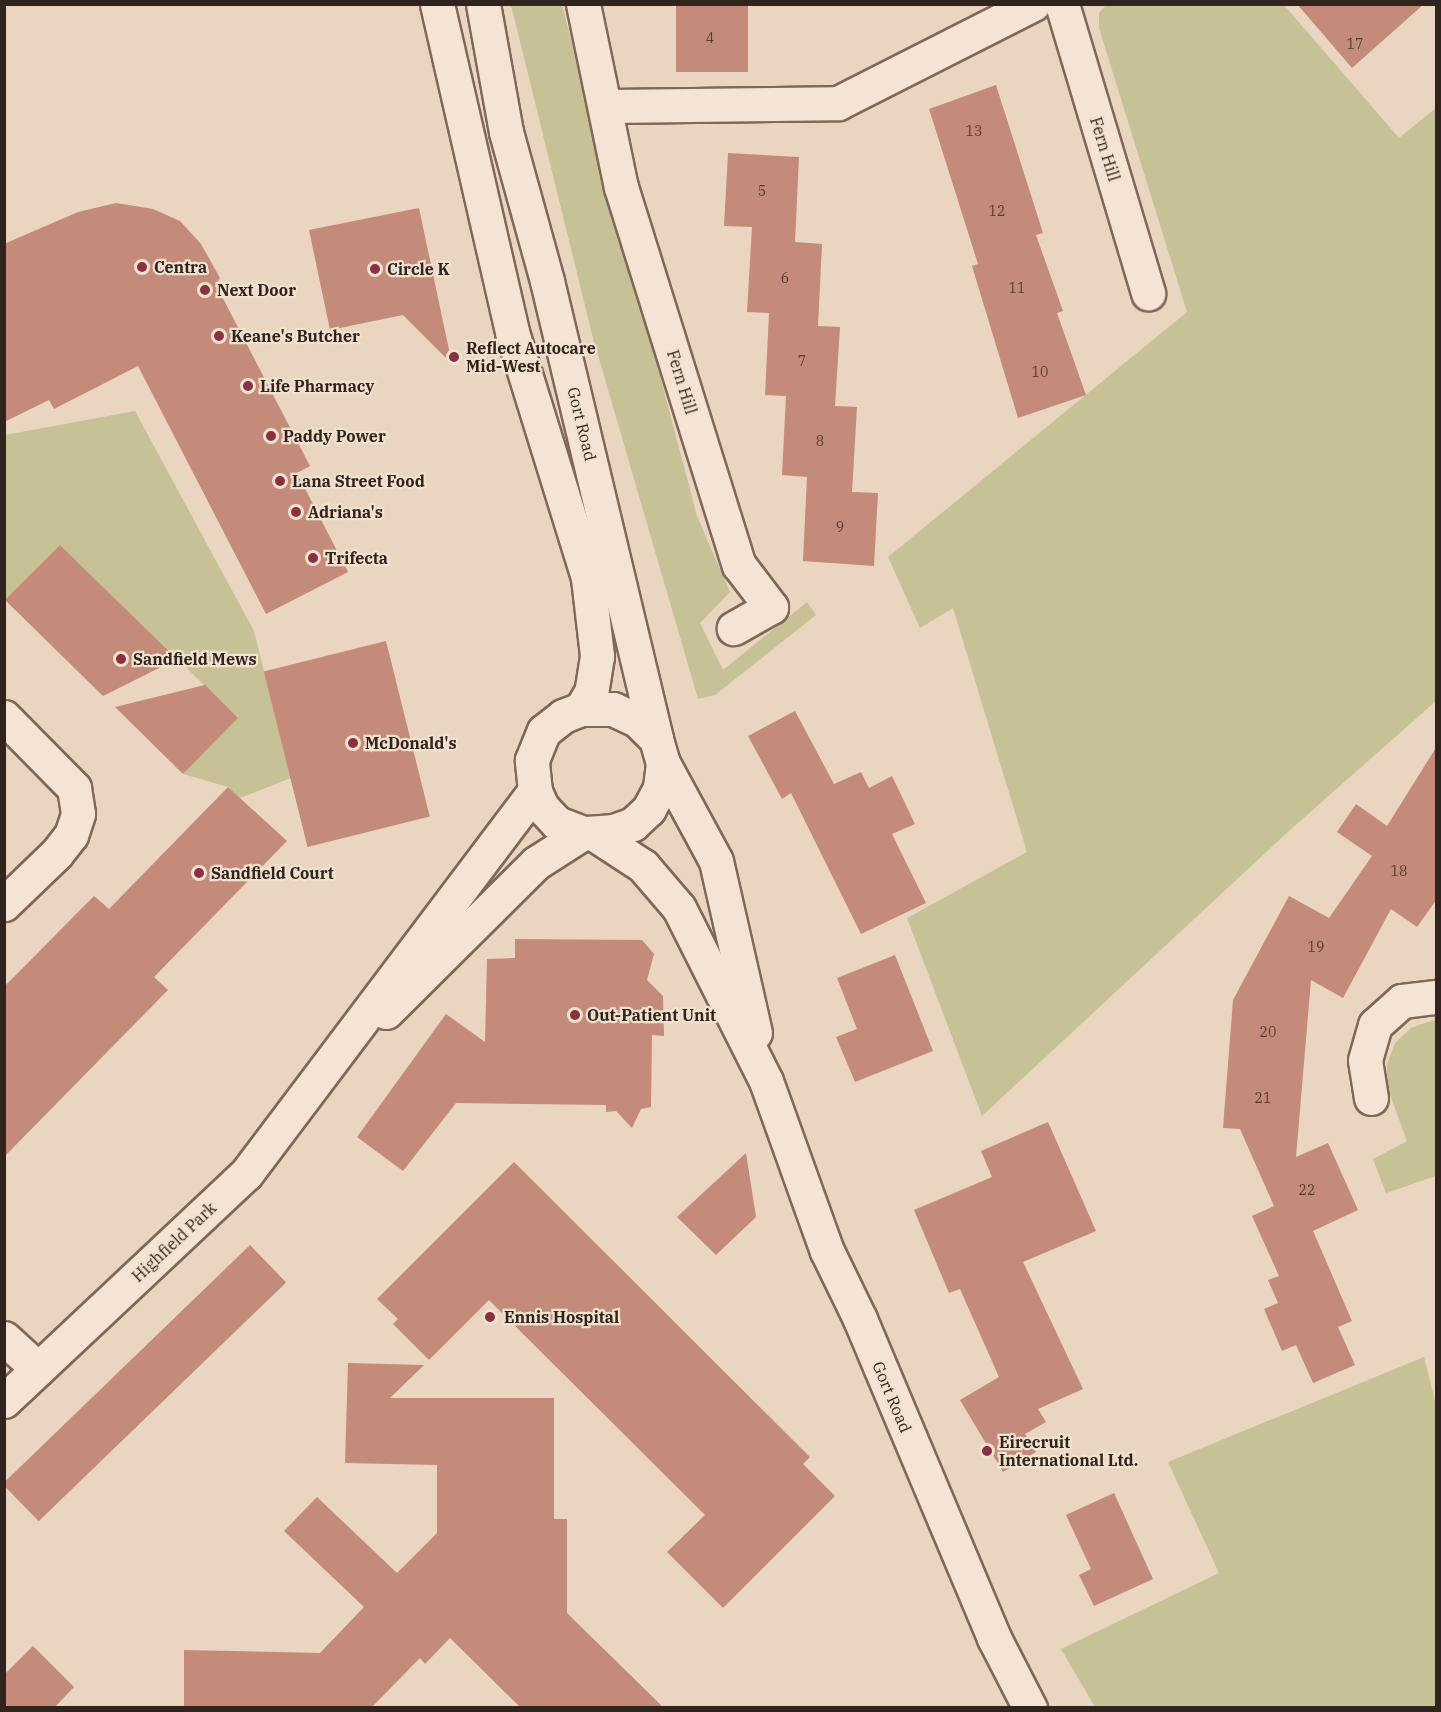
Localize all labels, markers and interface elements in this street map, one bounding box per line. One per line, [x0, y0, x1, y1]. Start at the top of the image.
house number: 4 [706, 30, 714, 46]
house number: 17 [1347, 36, 1363, 52]
street label: Fern Hill [1086, 115, 1124, 183]
house number: 13 [966, 123, 982, 139]
house number: 5 [758, 183, 766, 199]
house number: 12 [989, 203, 1005, 219]
place label: Centra [154, 257, 207, 277]
place label: Circle K [387, 259, 450, 279]
marker: Centra [135, 260, 149, 274]
marker: Circle K [368, 262, 382, 276]
house number: 6 [781, 270, 789, 286]
place label: Next Door [217, 280, 296, 300]
house number: 11 [1009, 280, 1025, 296]
marker: Next Door [198, 283, 212, 297]
place label: Keane's Butcher [231, 326, 360, 346]
marker: Keane's Butcher [212, 329, 226, 343]
place label: Reflect Autocare Mid-West [466, 338, 596, 376]
street label: Fern Hill [663, 348, 701, 416]
marker: Reflect Autocare Mid-West [447, 350, 461, 364]
house number: 7 [798, 353, 806, 369]
house number: 10 [1032, 364, 1048, 380]
place label: Life Pharmacy [260, 376, 374, 396]
marker: Life Pharmacy [241, 379, 255, 393]
street label: Gort Road [564, 385, 600, 463]
place label: Paddy Power [283, 426, 386, 446]
marker: Paddy Power [264, 429, 278, 443]
house number: 8 [816, 433, 824, 449]
place label: Lana Street Food [292, 471, 425, 491]
marker: Lana Street Food [273, 474, 287, 488]
place label: Adriana's [308, 502, 383, 522]
marker: Adriana's [289, 505, 303, 519]
house number: 9 [836, 519, 844, 535]
place label: Trifecta [325, 548, 388, 568]
marker: Trifecta [306, 551, 320, 565]
place label: Sandfield Mews [133, 649, 257, 669]
marker: Sandfield Mews [114, 652, 128, 666]
place label: McDonald's [365, 733, 457, 753]
marker: McDonald's [346, 736, 360, 750]
place label: Sandfield Court [211, 863, 334, 883]
house number: 18 [1391, 863, 1407, 879]
marker: Sandfield Court [192, 866, 206, 880]
house number: 19 [1308, 939, 1324, 955]
place label: Out-Patient Unit [587, 1005, 716, 1025]
marker: Out-Patient Unit [568, 1008, 582, 1022]
house number: 20 [1260, 1024, 1276, 1040]
house number: 21 [1255, 1090, 1271, 1106]
house number: 22 [1299, 1182, 1315, 1198]
street label: Highfield Park [128, 1198, 220, 1286]
place label: Ennis Hospital [504, 1307, 619, 1327]
marker: Ennis Hospital [481, 1308, 499, 1326]
street label: Gort Road [868, 1359, 916, 1435]
place label: Eirecruit International Ltd. [999, 1432, 1138, 1470]
marker: Eirecruit International Ltd. [980, 1444, 994, 1458]

